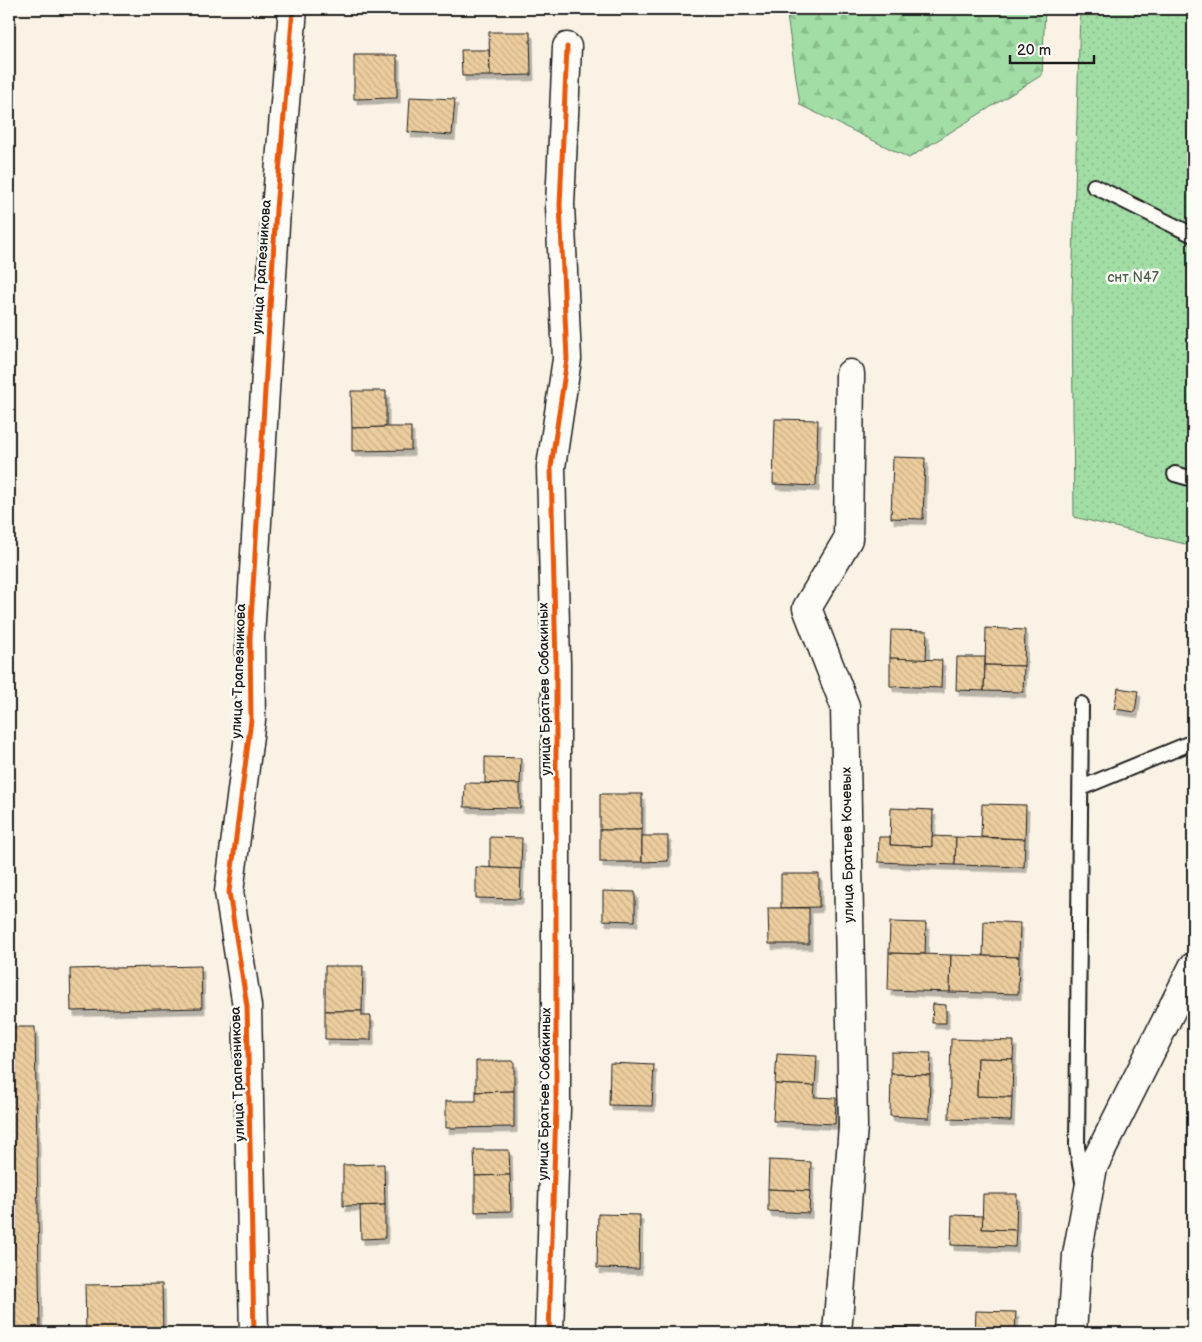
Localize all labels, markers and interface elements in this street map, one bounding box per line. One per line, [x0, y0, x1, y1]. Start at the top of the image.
scale bar [1010, 32, 1093, 64]
text: 20 m [1017, 41, 1051, 60]
street label: улица Трапезникова [248, 198, 275, 335]
park label: снт N47 [1107, 269, 1159, 286]
street label: улица Трапезникова [228, 602, 249, 739]
street label: улица Братьев Собакиных [534, 602, 555, 776]
street label: улица Братьев Кочевых [838, 766, 857, 923]
street label: улица Трапезникова [227, 1005, 248, 1142]
street label: улица Братьев Собакиных [534, 1007, 555, 1181]

